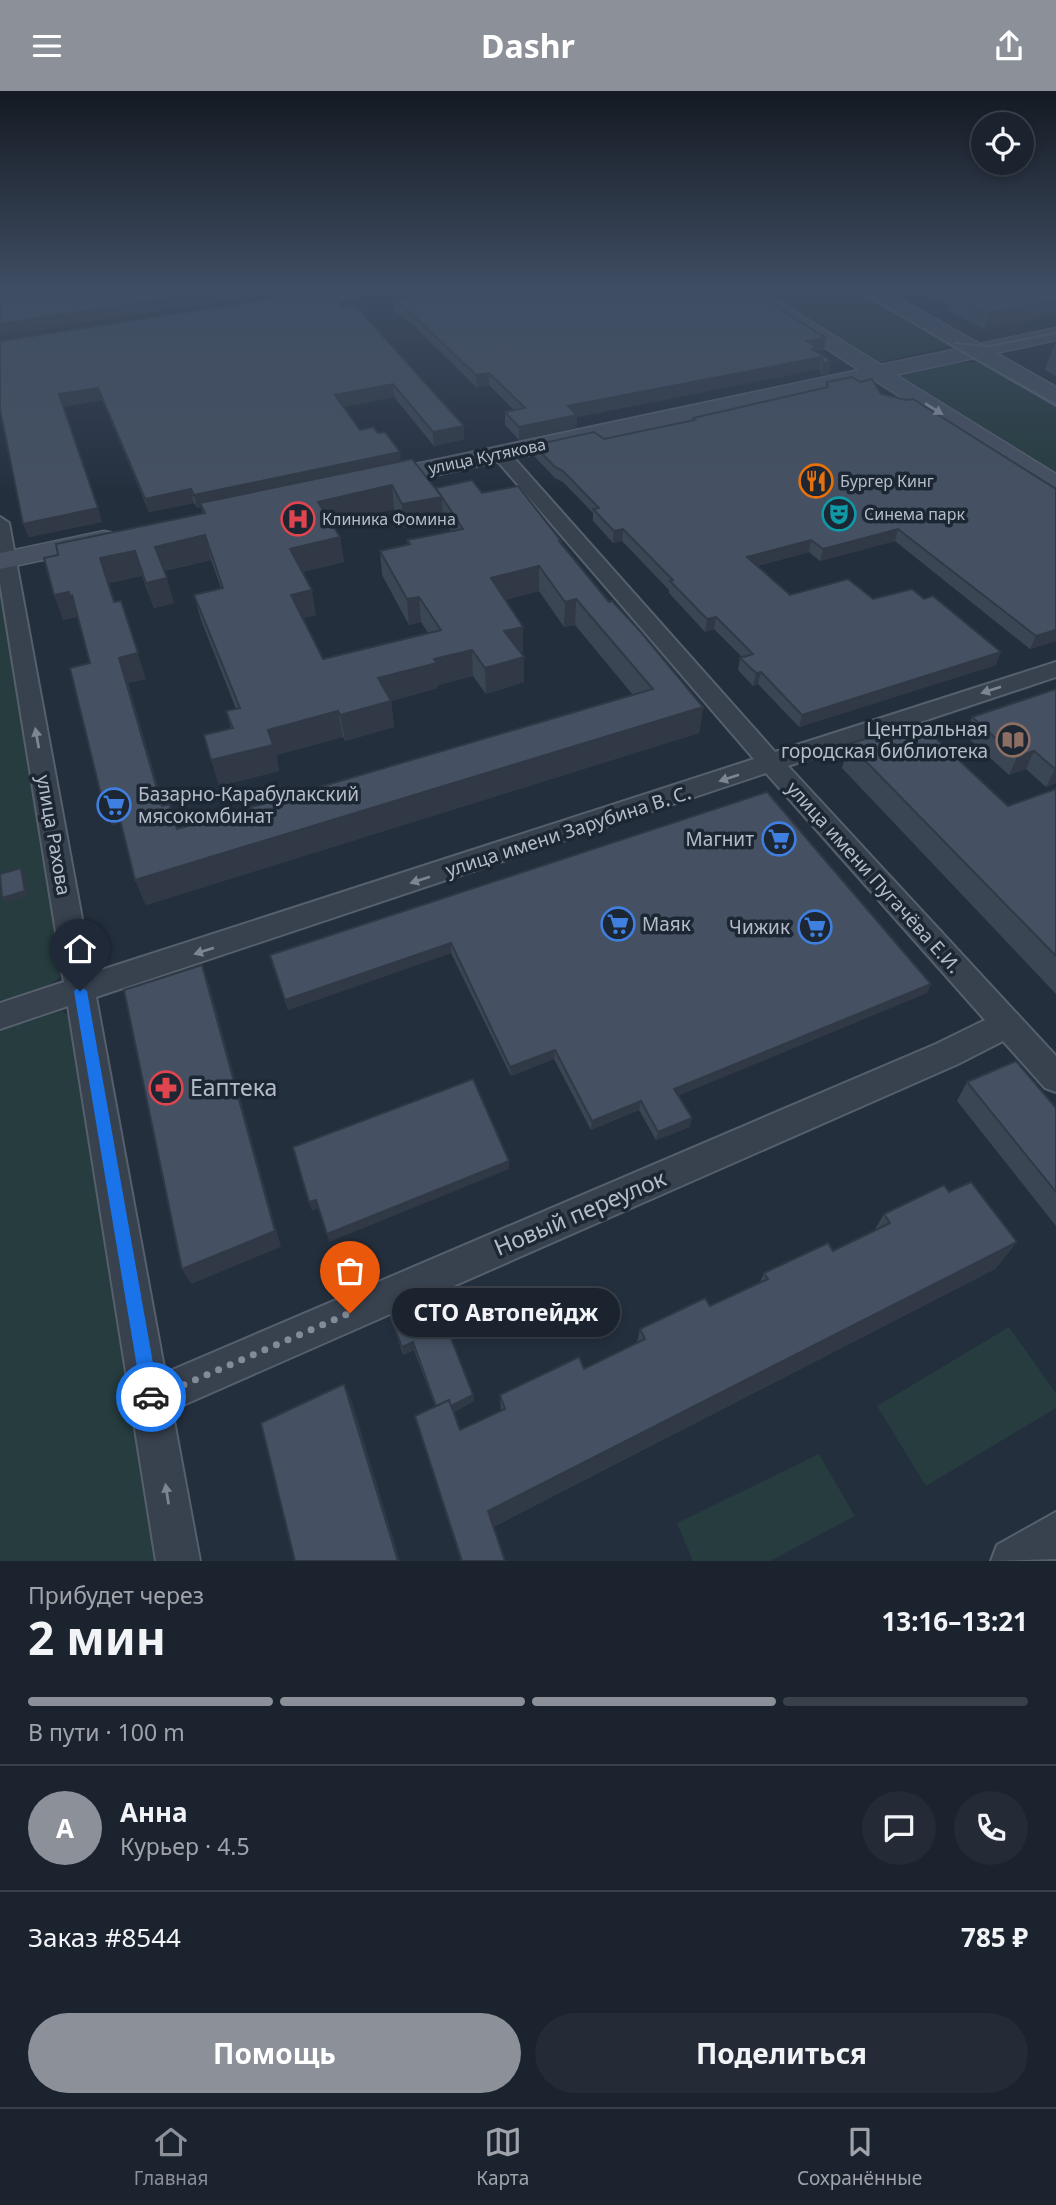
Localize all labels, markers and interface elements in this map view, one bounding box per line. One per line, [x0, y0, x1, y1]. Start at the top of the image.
text: Dashr [481, 24, 575, 67]
icon: menu [28, 27, 66, 65]
icon: share [990, 27, 1028, 65]
map controls [971, 112, 1034, 175]
button: locate [971, 112, 1034, 175]
one-way arrow [925, 402, 944, 415]
street label: улица Кутякова [426, 433, 548, 479]
restaurant icon: Бургер Кинг [797, 462, 835, 500]
place label: Бургер Кинг [840, 470, 934, 492]
theatre icon: Синема парк [820, 495, 858, 533]
hospital icon: Клиника Фомина [279, 500, 317, 538]
place label: Синема парк [864, 503, 965, 525]
place label: Клиника Фомина [322, 508, 456, 530]
one-way arrow [980, 686, 1001, 696]
place label: Центральная городская библиотека [781, 716, 988, 764]
library icon: Центральная городская библиотека [994, 721, 1032, 759]
one-way arrow [32, 727, 43, 749]
street label: улица Рахова [31, 773, 77, 897]
one-way arrow [718, 773, 739, 784]
street label: улица имени Пугачёва Е.И. [781, 776, 967, 978]
street label: улица имени Зарубина В. С. [442, 779, 694, 883]
place label: Базарно-Карабулакский мясокомбинат [138, 781, 359, 829]
supermarket icon: Базарно-Карабулакский мясокомбинат [95, 786, 133, 824]
supermarket icon: Магнит [760, 820, 798, 858]
place label: Магнит [686, 826, 754, 852]
one-way arrow [409, 875, 430, 886]
supermarket icon: Маяк [599, 905, 637, 943]
supermarket icon: Чижик [796, 908, 834, 946]
place label: Маяк [642, 911, 691, 937]
place label: Чижик [729, 914, 790, 940]
pin [50, 919, 110, 991]
icon: home [61, 930, 99, 968]
one-way arrow [193, 946, 214, 957]
pharmacy icon: Еаптека [147, 1069, 185, 1107]
place label: Еаптека [190, 1071, 277, 1103]
street label: Новый переулок [489, 1161, 671, 1263]
pin [320, 1241, 380, 1313]
icon: bag [331, 1252, 369, 1290]
callout: СТО Автопейдж [392, 1289, 620, 1337]
text: СТО Автопейдж [413, 1296, 599, 1328]
courier [116, 1362, 186, 1432]
icon: car [132, 1378, 170, 1416]
one-way arrow [161, 1483, 172, 1505]
text: Прибудет через [28, 1579, 204, 1611]
text: 13:16–13:21 [881, 1603, 1028, 1639]
text: 2 мин [28, 1606, 166, 1668]
text: В пути · 100 m [28, 1716, 185, 1748]
button: chat [862, 1791, 936, 1865]
button: phone [954, 1791, 1028, 1865]
text: Анна [120, 1794, 188, 1830]
text: А [56, 1810, 74, 1846]
text: Курьер · 4.5 [120, 1830, 250, 1862]
text: Заказ #8544 [28, 1919, 181, 1955]
text: 785 ₽ [961, 1919, 1028, 1955]
button: Помощь [28, 2013, 521, 2093]
button: Поделиться [535, 2013, 1028, 2093]
tab: Главная [134, 2123, 209, 2191]
tab: Карта [476, 2123, 529, 2191]
tab: Сохранённые [797, 2123, 922, 2191]

